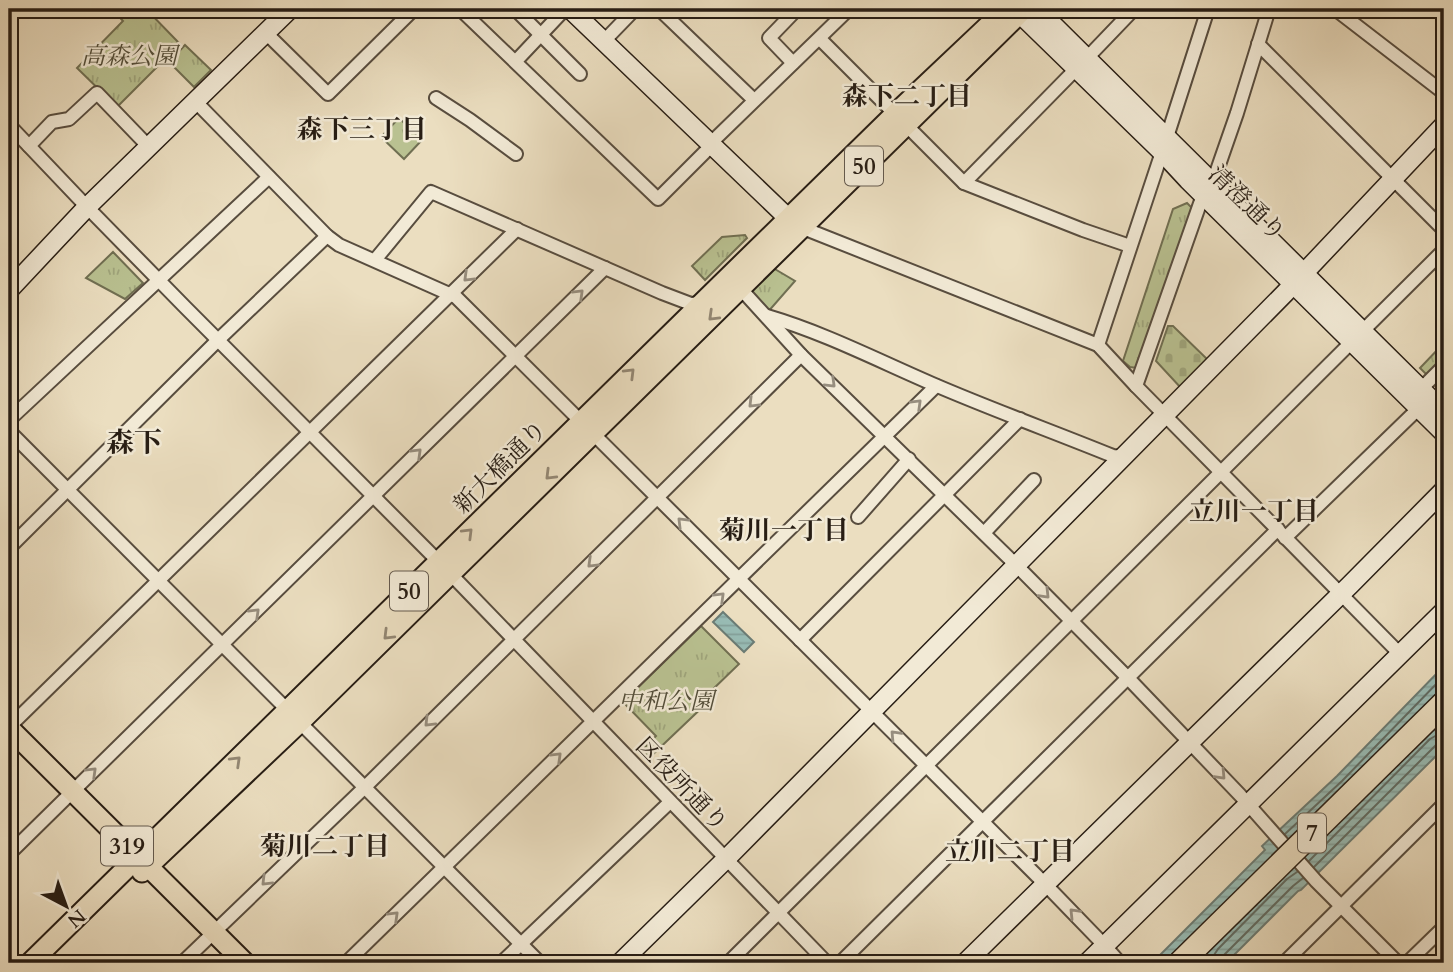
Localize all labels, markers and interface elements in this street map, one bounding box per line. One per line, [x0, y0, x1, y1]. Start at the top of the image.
park label: 高森公園 [81, 40, 181, 73]
district label: 森下二丁目 [842, 79, 972, 114]
district label: 森下三丁目 [297, 112, 427, 147]
road number: 50 [845, 146, 883, 186]
street label: 清澄通り [1201, 158, 1293, 249]
one-way arrow [464, 269, 476, 281]
one-way arrow [571, 289, 584, 302]
one-way arrow [708, 308, 721, 321]
one-way arrow [622, 369, 635, 382]
one-way arrow [823, 374, 836, 387]
one-way arrow [748, 394, 761, 407]
one-way arrow [909, 399, 922, 412]
street label: 新大橋通り [446, 413, 554, 521]
district label: 森下 [106, 424, 162, 462]
one-way arrow [409, 449, 422, 462]
one-way arrow [545, 467, 558, 480]
district label: 立川一丁目 [1189, 494, 1319, 529]
district label: 菊川一丁目 [719, 513, 849, 548]
one-way arrow [678, 518, 691, 531]
one-way arrow [460, 528, 473, 541]
one-way arrow [587, 555, 600, 568]
road number: 50 [390, 572, 428, 610]
one-way arrow [1036, 586, 1049, 599]
one-way arrow [711, 593, 724, 606]
one-way arrow [246, 608, 259, 621]
one-way arrow [384, 627, 396, 639]
park label: 中和公園 [618, 685, 718, 718]
one-way arrow [424, 714, 437, 727]
street label: 区役所通り [628, 730, 735, 839]
one-way arrow [891, 730, 904, 743]
one-way arrow [549, 752, 562, 765]
one-way arrow [228, 756, 241, 769]
one-way arrow [1212, 767, 1225, 780]
one-way arrow [84, 768, 97, 781]
road number: 7 [1298, 814, 1326, 852]
road number: 319 [101, 826, 153, 866]
district label: 菊川二丁目 [260, 829, 390, 864]
district label: 立川二丁目 [945, 834, 1075, 869]
north arrow [32, 870, 102, 940]
one-way arrow [262, 873, 274, 885]
text: N [61, 903, 91, 934]
one-way arrow [1069, 908, 1082, 921]
one-way arrow [386, 911, 399, 924]

